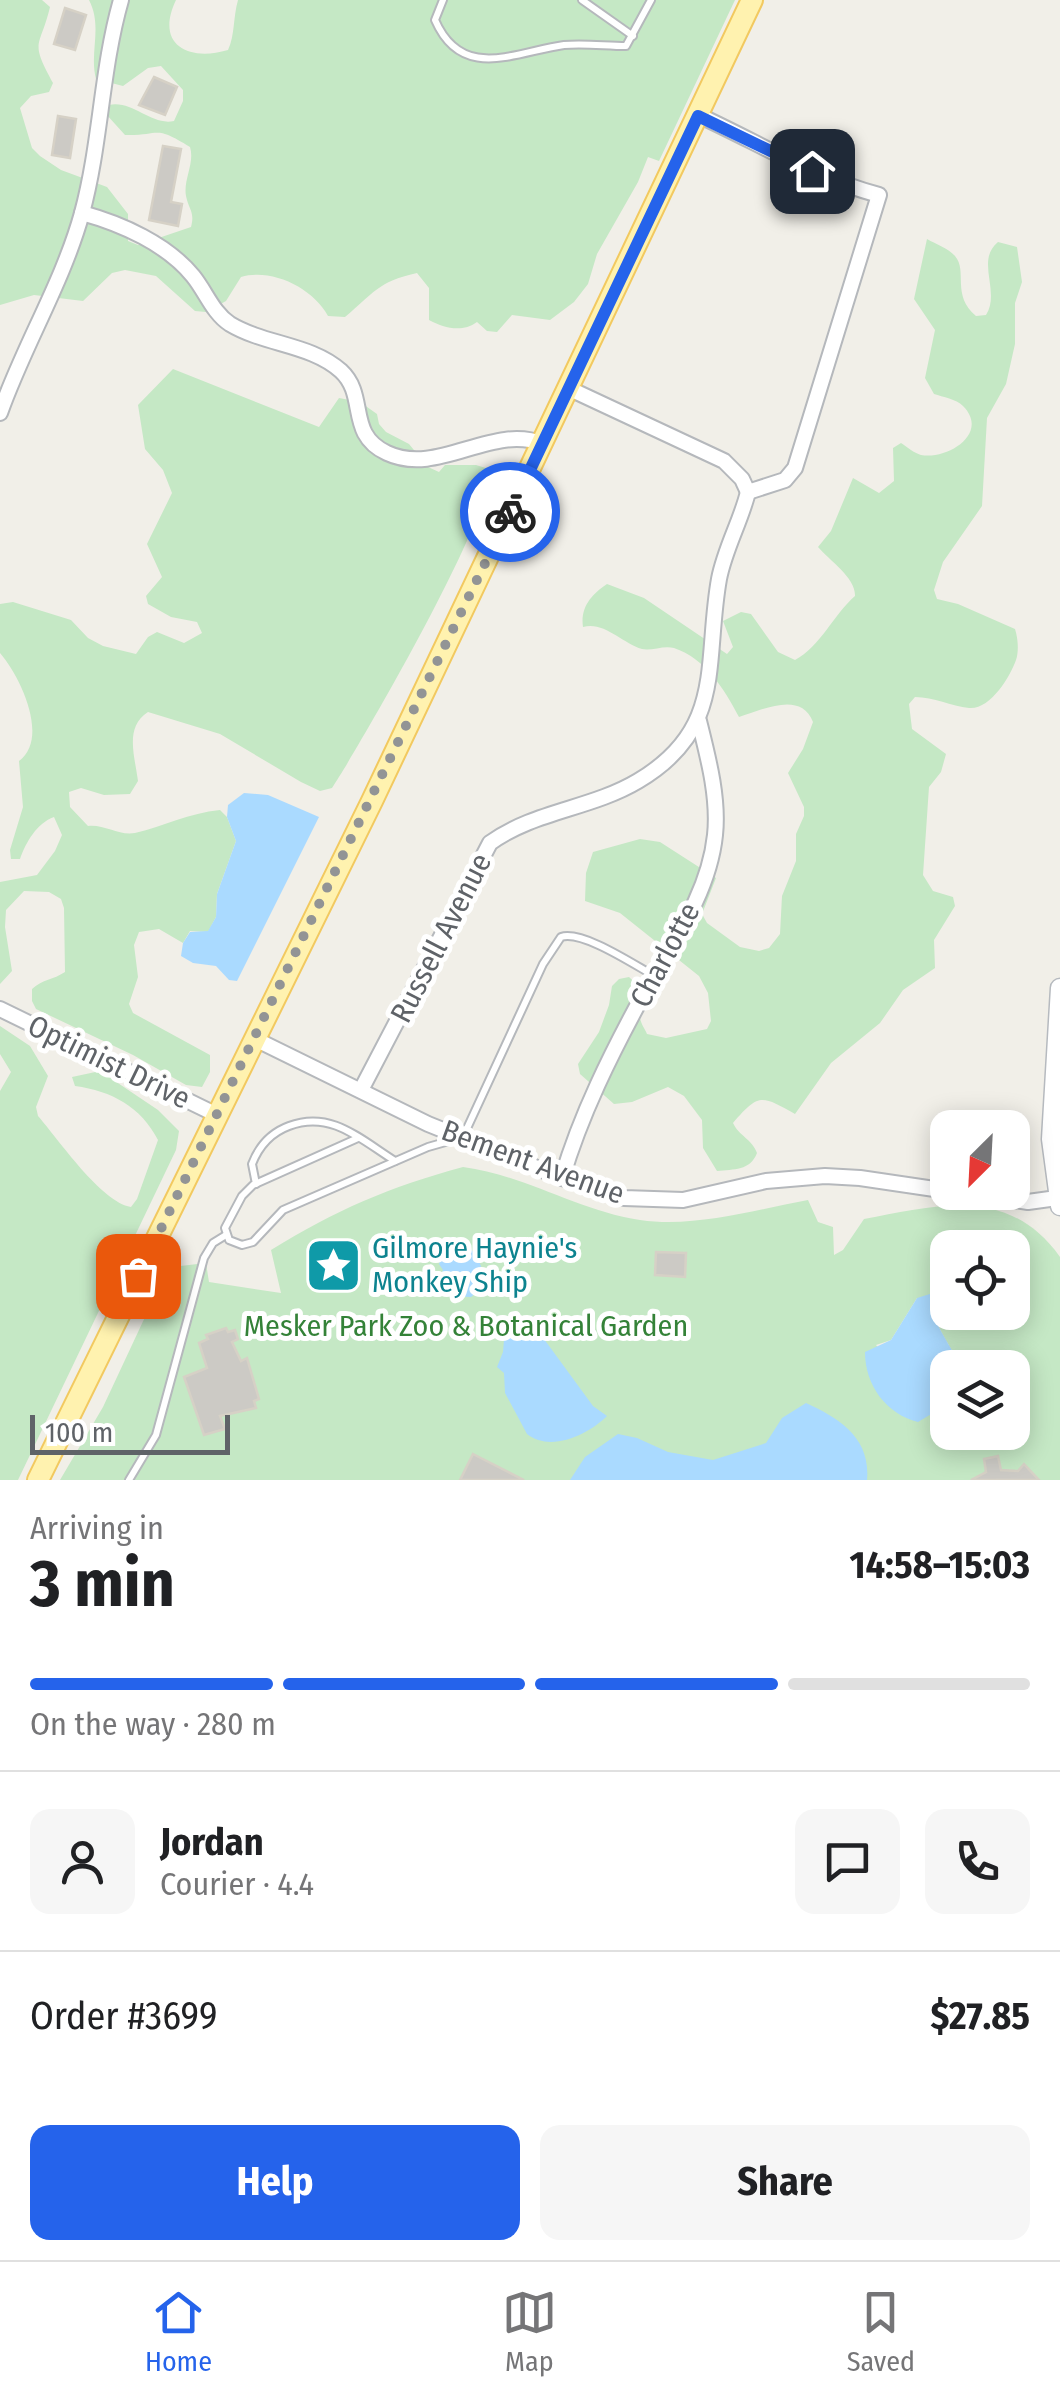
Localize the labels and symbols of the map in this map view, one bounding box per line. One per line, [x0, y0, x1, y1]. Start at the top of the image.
pin [770, 129, 855, 214]
courier [460, 462, 560, 562]
street label: Russell Avenue [383, 847, 499, 1029]
street label: Charlotte [622, 896, 708, 1014]
street label: Optimist Drive [22, 1007, 196, 1117]
north arrow [930, 1110, 1030, 1210]
street label: Bement Avenue [437, 1112, 629, 1212]
place label: Gilmore Haynie's Monkey Ship [372, 1230, 577, 1300]
pin [96, 1234, 181, 1319]
place icon: Gilmore Haynie's Monkey Ship [303, 1235, 363, 1295]
park label: Mesker Park Zoo & Botanical Garden [244, 1308, 688, 1344]
scale bar [30, 1410, 230, 1454]

